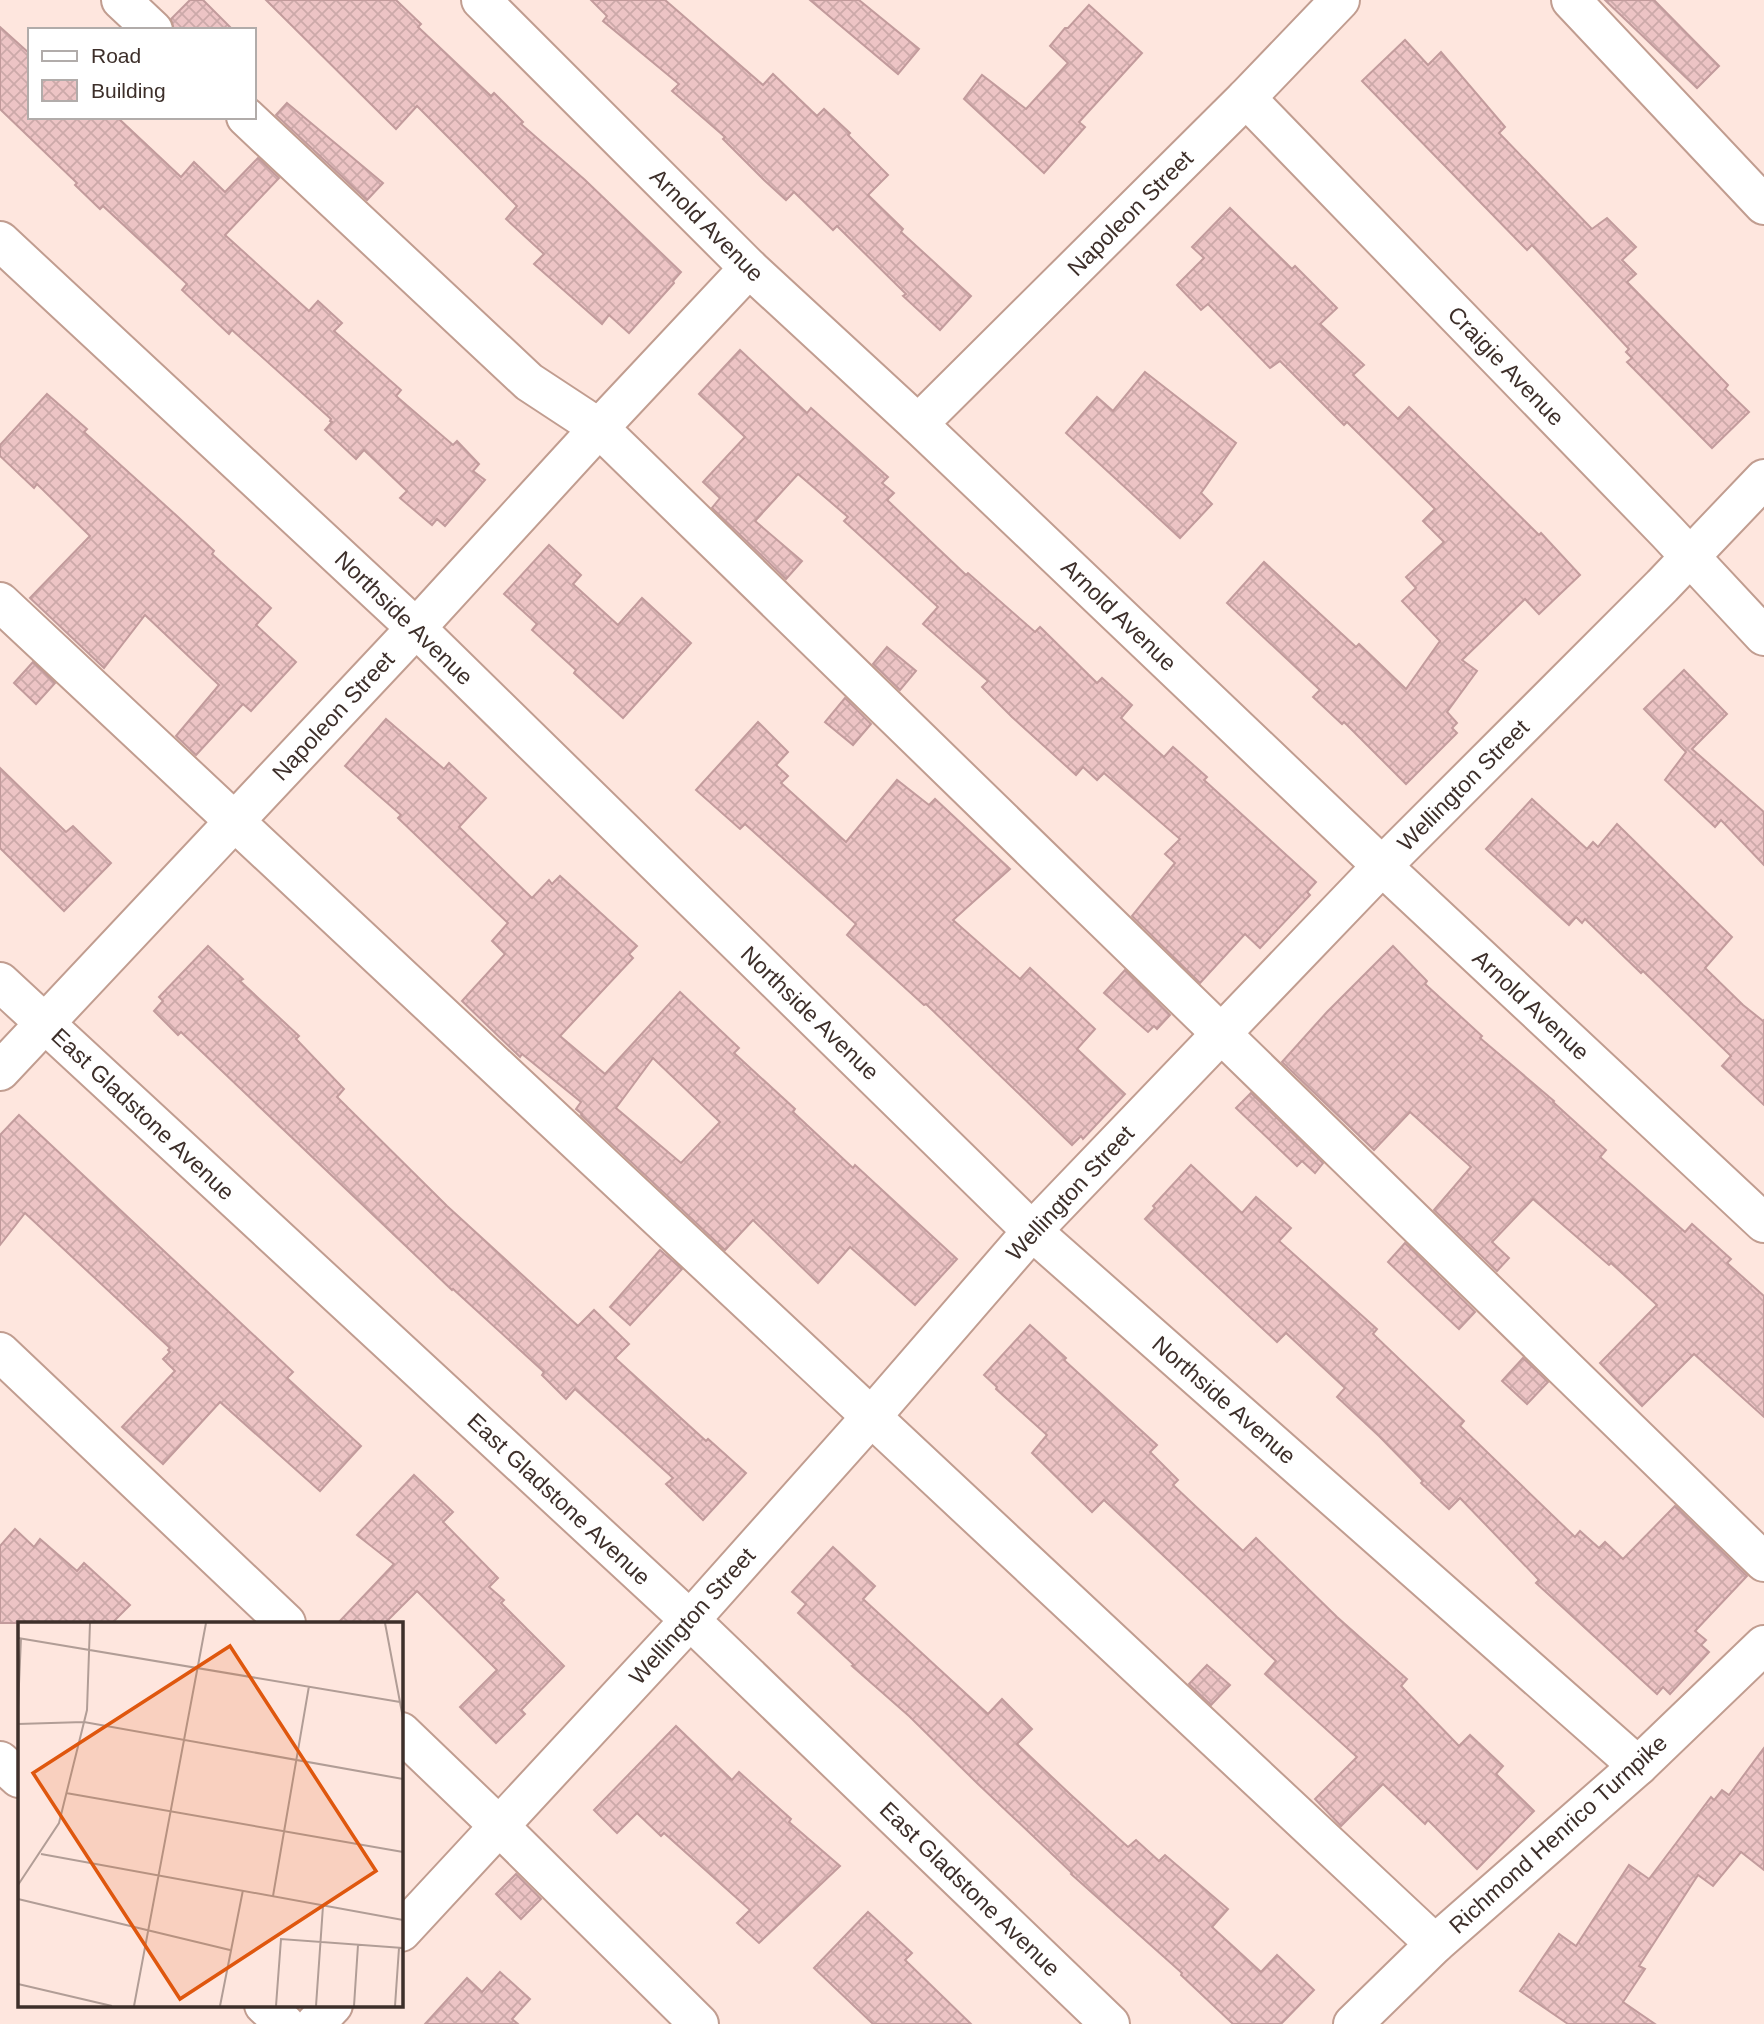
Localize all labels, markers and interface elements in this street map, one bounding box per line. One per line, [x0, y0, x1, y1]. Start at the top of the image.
legend [28, 28, 256, 119]
text: Road [91, 44, 141, 67]
text: Building [91, 79, 166, 102]
street label: Napoleon Street [1062, 145, 1198, 281]
street label: Arnold Avenue [645, 163, 769, 287]
street label: Craigie Avenue [1443, 301, 1569, 431]
street label: Northside Avenue [330, 546, 478, 690]
street label: Arnold Avenue [1056, 554, 1182, 676]
street label: Napoleon Street [267, 646, 400, 786]
street label: Wellington Street [1392, 714, 1534, 856]
street label: Northside Avenue [736, 941, 884, 1085]
street label: Arnold Avenue [1468, 945, 1594, 1065]
street label: East Gladstone Avenue [46, 1023, 240, 1205]
street label: Wellington Street [1001, 1120, 1140, 1266]
street label: Northside Avenue [1147, 1331, 1301, 1469]
street label: East Gladstone Avenue [462, 1408, 656, 1590]
street label: Wellington Street [624, 1542, 761, 1690]
inset map [18, 1622, 402, 2007]
street label: Richmond Henrico Turnpike [1444, 1729, 1672, 1939]
street label: East Gladstone Avenue [875, 1796, 1065, 1982]

